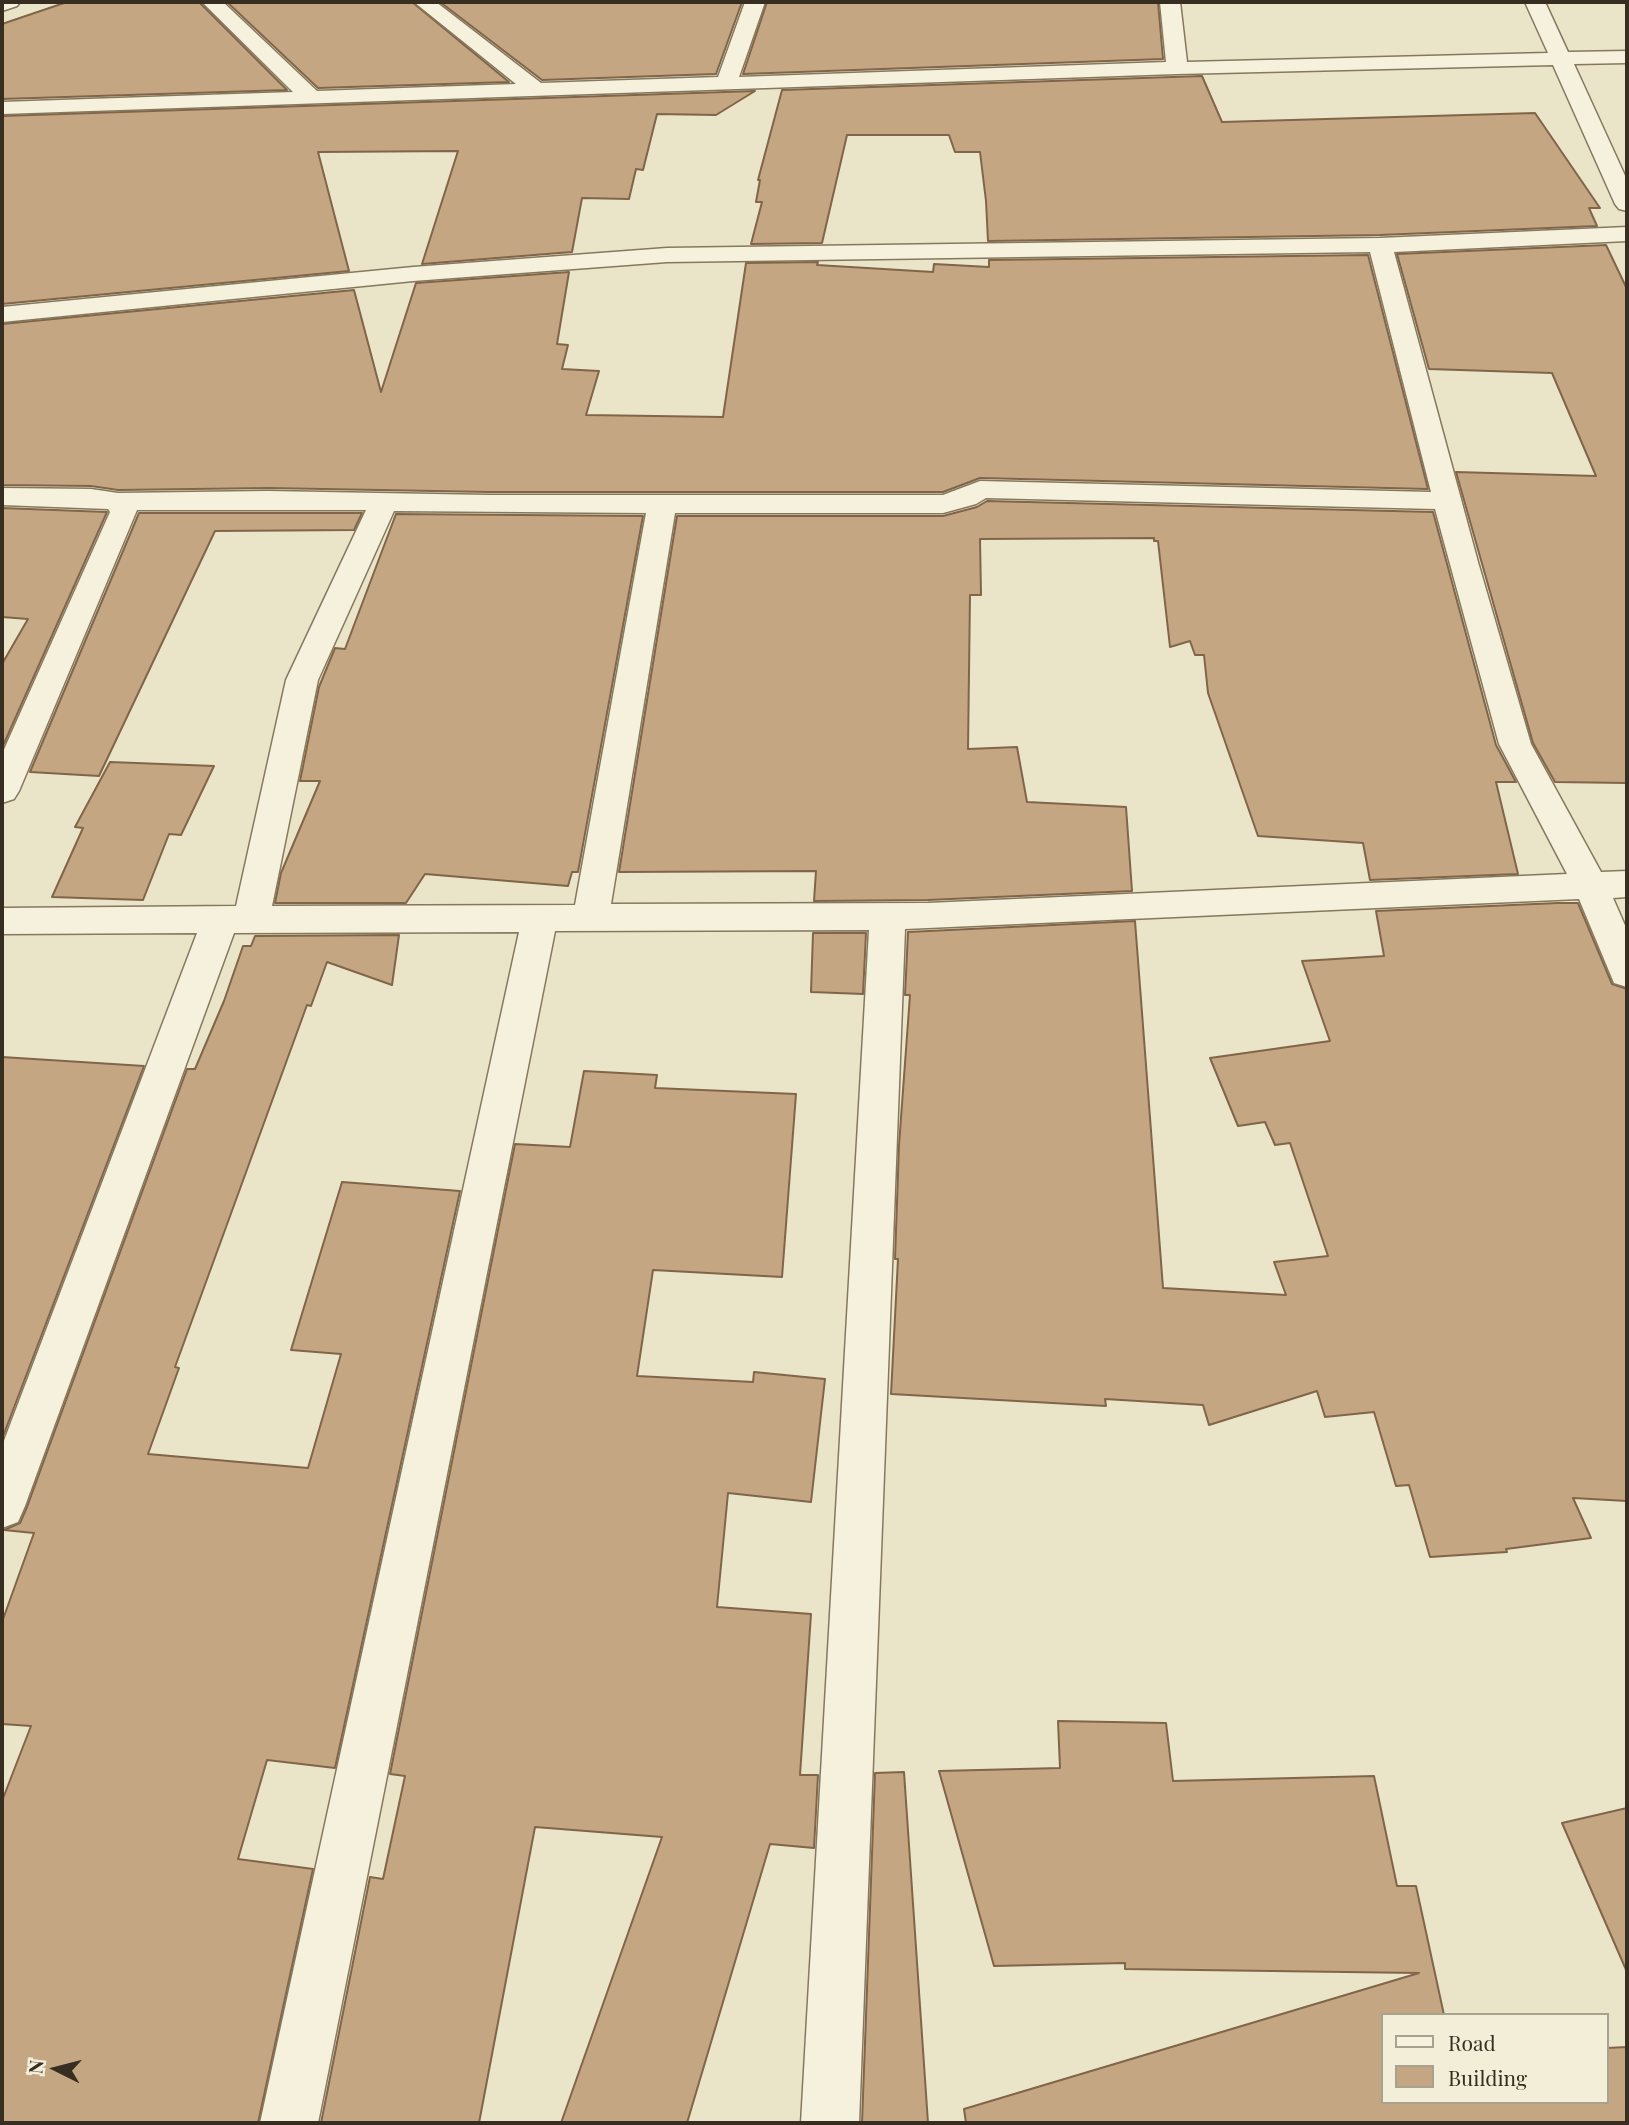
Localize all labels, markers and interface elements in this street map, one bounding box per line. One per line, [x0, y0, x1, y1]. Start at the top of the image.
legend [1380, 2013, 1608, 2104]
text: Road [1448, 2028, 1496, 2056]
north arrow [21, 2034, 91, 2104]
text: N [21, 2059, 49, 2075]
text: Building [1448, 2063, 1527, 2091]

